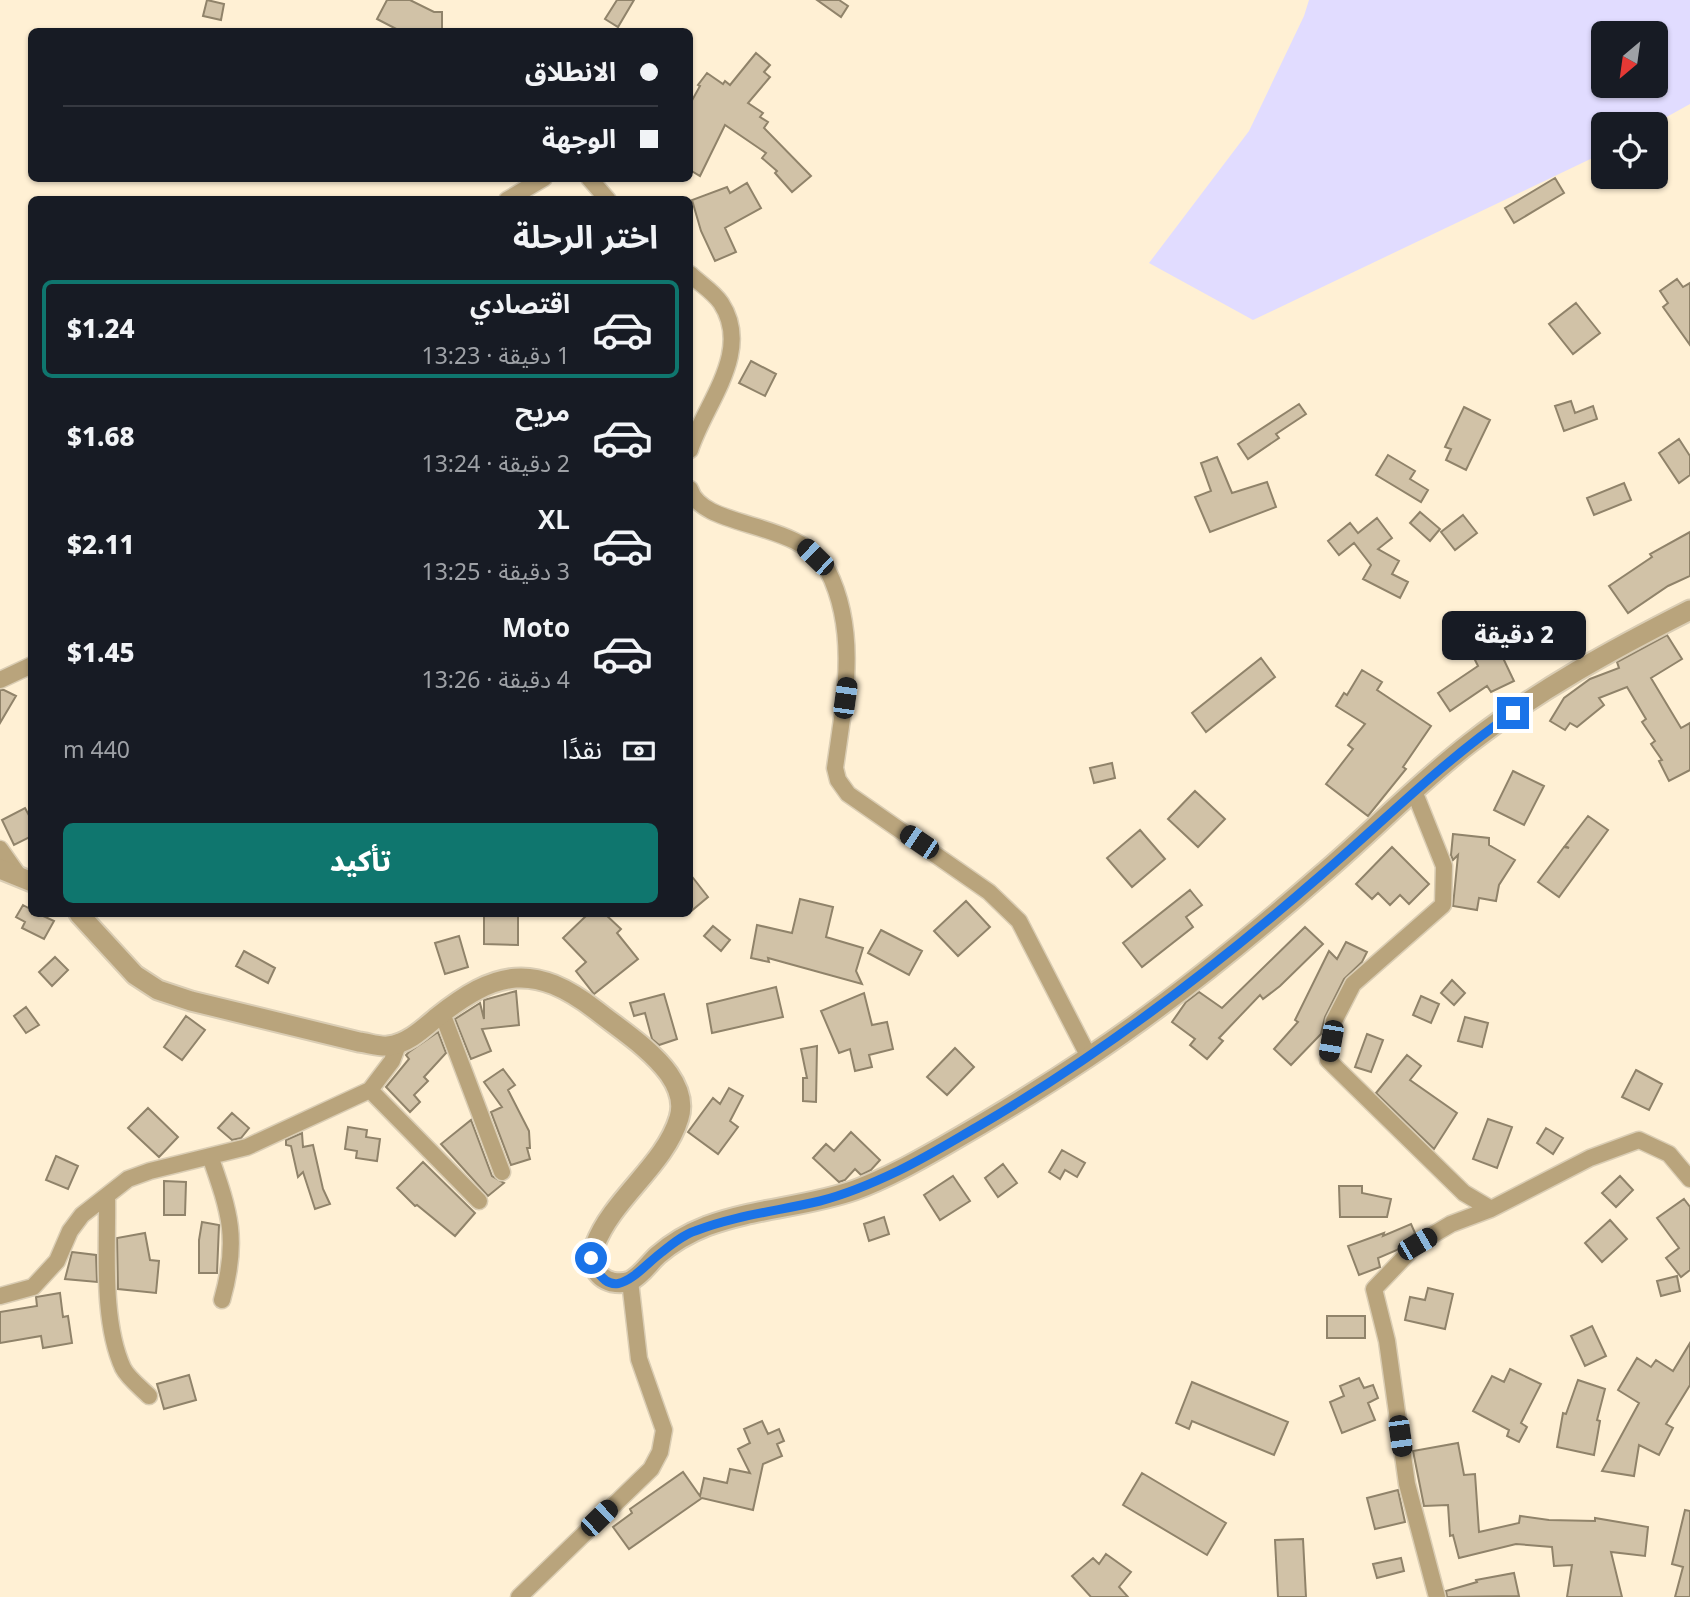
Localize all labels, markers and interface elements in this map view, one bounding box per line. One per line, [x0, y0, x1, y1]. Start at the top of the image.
north arrow [1591, 21, 1668, 98]
map controls [1591, 21, 1668, 189]
text: الانطلاق [525, 45, 616, 100]
text: الوجهة [542, 112, 616, 167]
button: locate [1591, 112, 1668, 189]
text: اختر الرحلة [513, 204, 658, 272]
text: اقتصادي [470, 277, 570, 332]
icon: car [591, 298, 654, 361]
text: $1.24 [67, 302, 134, 357]
text: 1 دقيقة · 13:23 [422, 332, 570, 381]
text: مريح [515, 385, 570, 440]
icon: car [591, 406, 654, 469]
text: $1.68 [67, 410, 134, 465]
text: 2 دقيقة · 13:24 [422, 440, 570, 489]
text: XL [538, 493, 570, 548]
icon: car [591, 514, 654, 577]
text: $2.11 [67, 518, 134, 573]
car [793, 535, 838, 579]
text: 3 دقيقة · 13:25 [422, 548, 570, 597]
text: Moto [502, 601, 570, 656]
text: 2 دقيقة [1474, 611, 1554, 660]
callout: 2 دقيقة [1441, 612, 1585, 660]
icon: car [591, 622, 654, 685]
text: $1.45 [67, 626, 134, 681]
text: 4 دقيقة · 13:26 [422, 656, 570, 705]
car [832, 676, 859, 720]
route end [1497, 697, 1529, 729]
text: نقدًا [562, 723, 602, 778]
text: 440 m [63, 726, 130, 775]
icon: cash [620, 732, 658, 770]
car [896, 822, 943, 862]
button: تأكيد [63, 823, 658, 903]
car [1318, 1018, 1345, 1064]
car [1394, 1224, 1441, 1264]
route start [575, 1242, 607, 1274]
car [1387, 1414, 1414, 1458]
car [577, 1496, 622, 1540]

